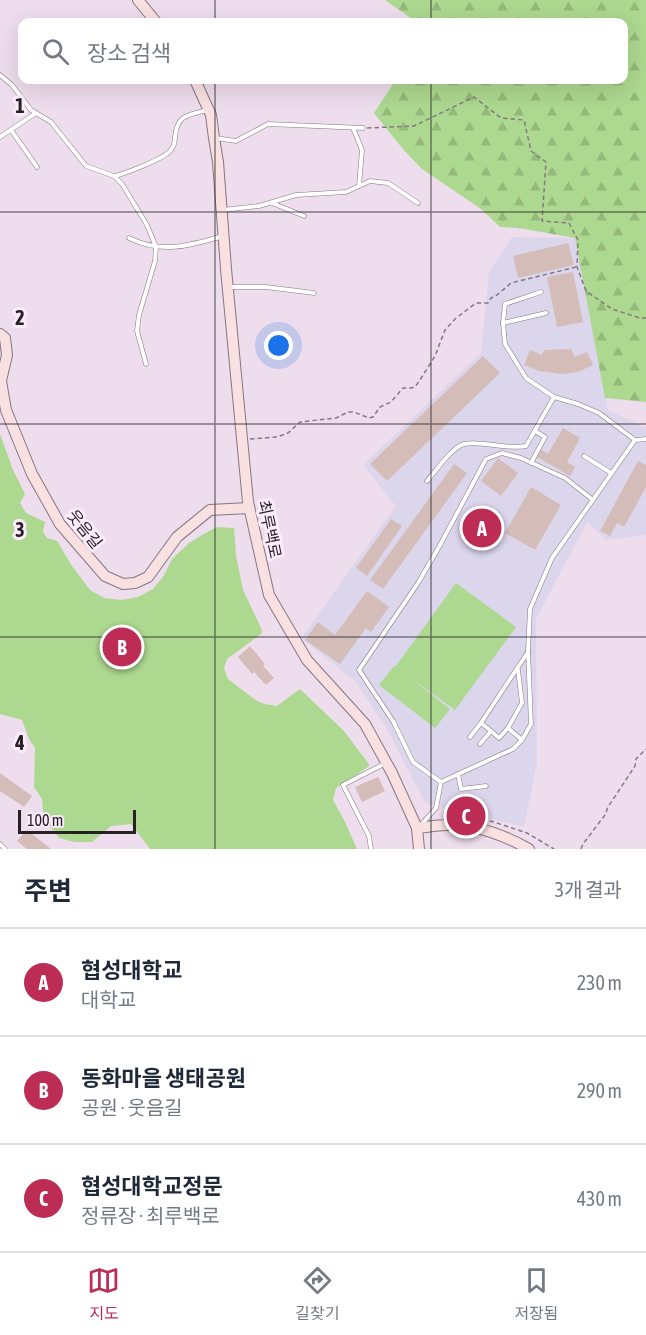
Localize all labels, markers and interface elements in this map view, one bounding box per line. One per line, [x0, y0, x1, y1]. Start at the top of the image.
search box [18, 18, 628, 84]
icon: search [39, 35, 72, 68]
text: 장소 검색 [87, 40, 171, 66]
text: 1 [15, 94, 25, 117]
text: 2 [15, 306, 25, 329]
your location [264, 331, 293, 360]
street label: 최루백로 [255, 498, 285, 560]
street label: 웃음길 [64, 506, 106, 552]
pin: A [462, 506, 502, 550]
text: 3 [15, 518, 25, 541]
pin: B [102, 624, 142, 670]
text: 4 [14, 731, 25, 754]
pin: C [446, 794, 486, 838]
scale bar [18, 807, 136, 834]
text: 100 m [27, 811, 63, 829]
text: 주변 [24, 876, 72, 906]
text: 3개 결과 [555, 878, 622, 901]
text: 협성대학교 [81, 957, 182, 983]
text: A [39, 971, 48, 994]
text: 230 m [577, 971, 622, 994]
text: 대학교 [81, 988, 136, 1011]
text: 동화마을 생태공원 [81, 1065, 246, 1091]
text: B [39, 1079, 48, 1102]
text: 290 m [577, 1079, 622, 1102]
text: 공원 · 웃음길 [81, 1096, 183, 1119]
text: 협성대학교정문 [81, 1173, 223, 1199]
text: C [39, 1187, 48, 1210]
text: 430 m [577, 1187, 622, 1210]
text: 정류장 · 최루백로 [81, 1204, 220, 1227]
tab: 지도 [87, 1264, 120, 1324]
tab: 길찾기 [295, 1264, 339, 1324]
tab: 저장됨 [514, 1264, 559, 1324]

